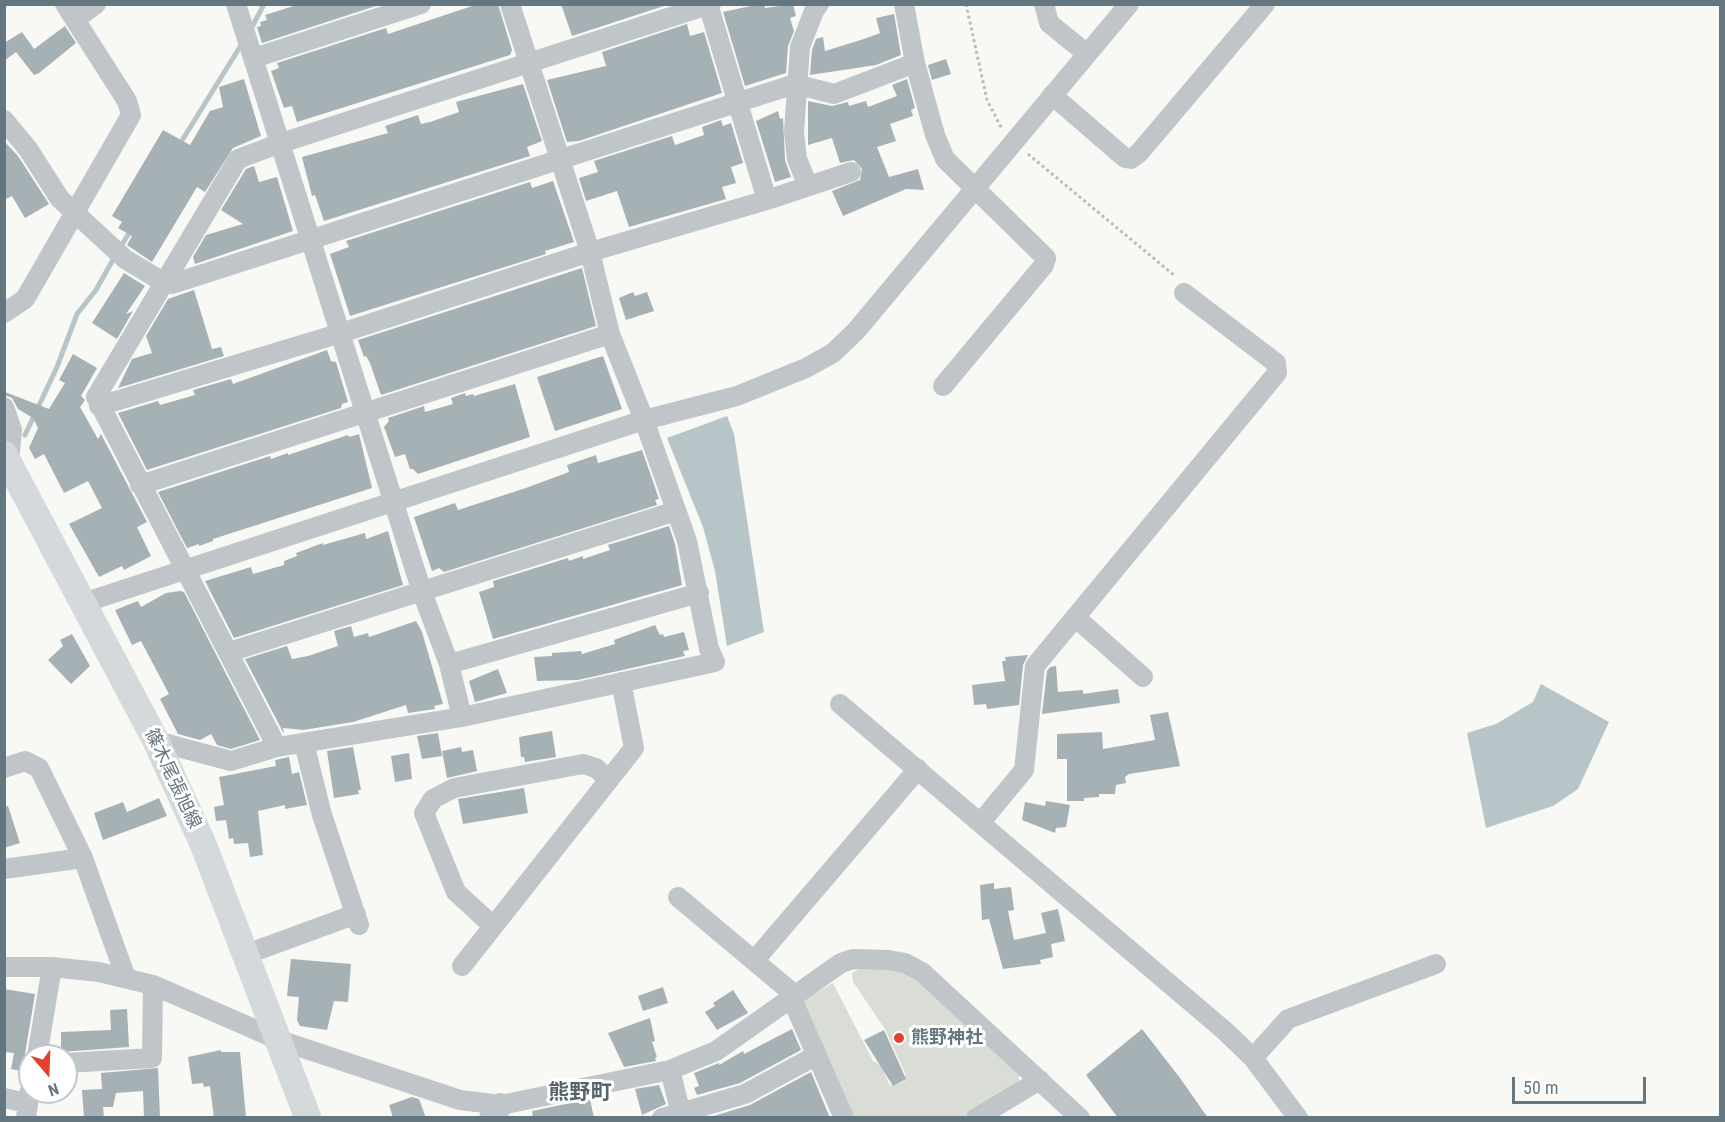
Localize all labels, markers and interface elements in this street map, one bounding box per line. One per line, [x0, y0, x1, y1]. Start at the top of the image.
street label: 篠木尾張旭線 [139, 725, 205, 833]
place label: 熊野神社 [911, 1027, 983, 1049]
marker: 熊野神社 [892, 1031, 906, 1045]
north arrow [18, 1044, 78, 1104]
scale bar [1515, 1065, 1648, 1103]
text: 50 m [1523, 1077, 1558, 1098]
text: N [46, 1079, 61, 1100]
district label: 熊野町 [549, 1081, 611, 1107]

